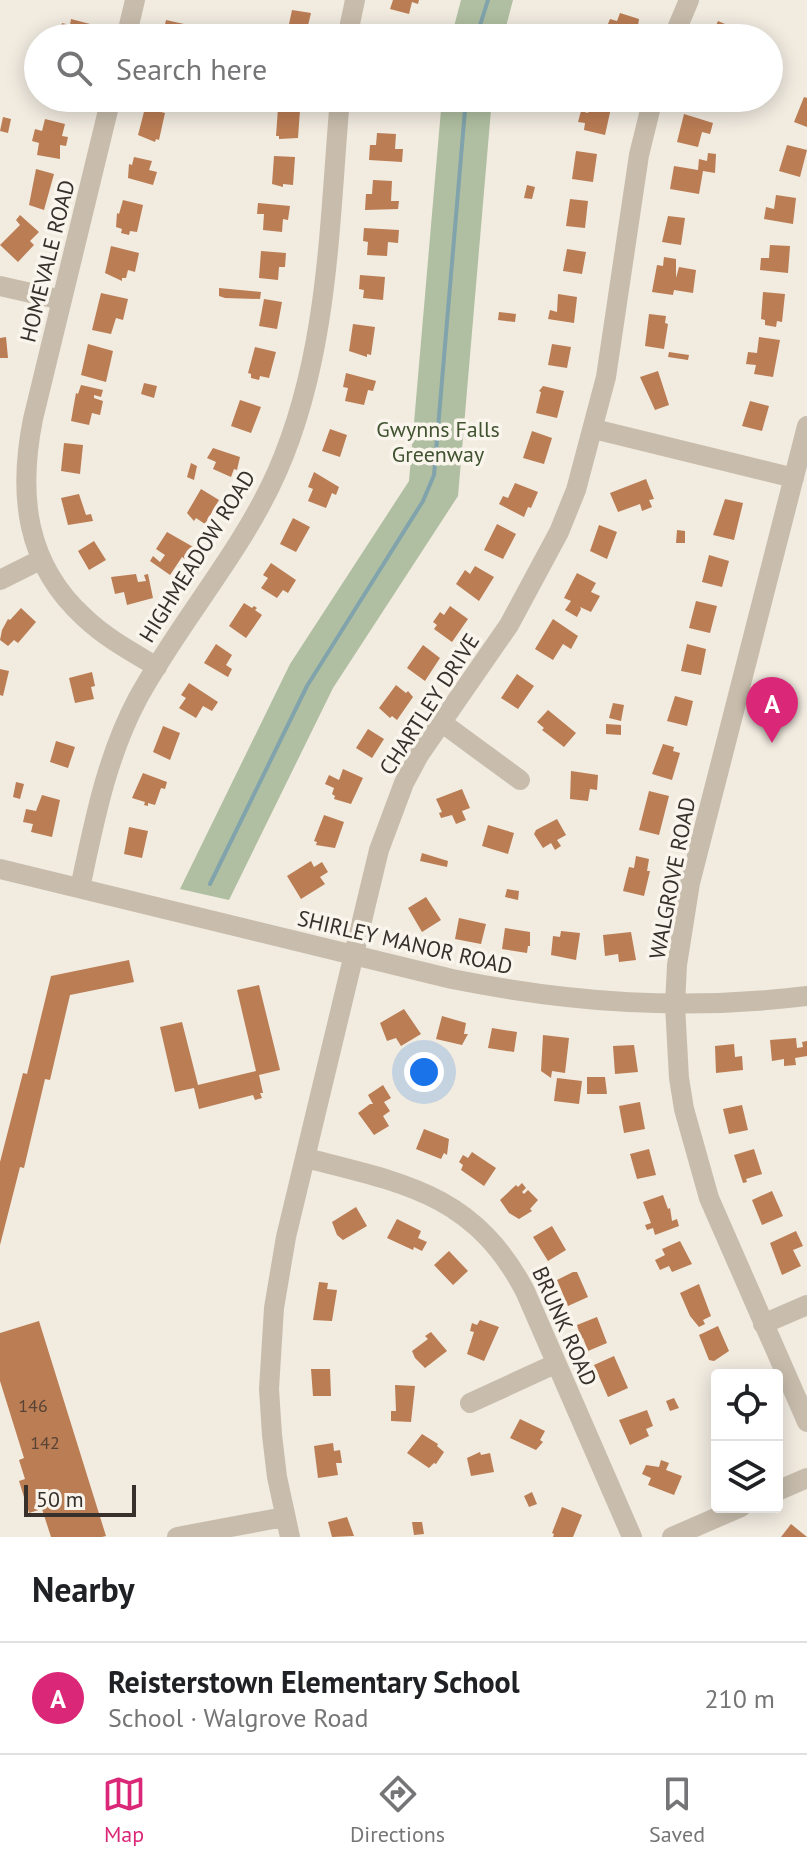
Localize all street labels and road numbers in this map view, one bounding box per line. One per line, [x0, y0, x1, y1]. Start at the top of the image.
street label: HOMEVALE ROAD [13, 177, 81, 345]
street label: HIGHMEADOW ROAD [133, 465, 261, 647]
street label: CHARTLEY DRIVE [373, 628, 485, 780]
street label: WALGROVE ROAD [643, 795, 701, 961]
street label: SHIRLEY MANOR ROAD [295, 904, 515, 980]
street label: BRUNK ROAD [526, 1262, 604, 1390]

